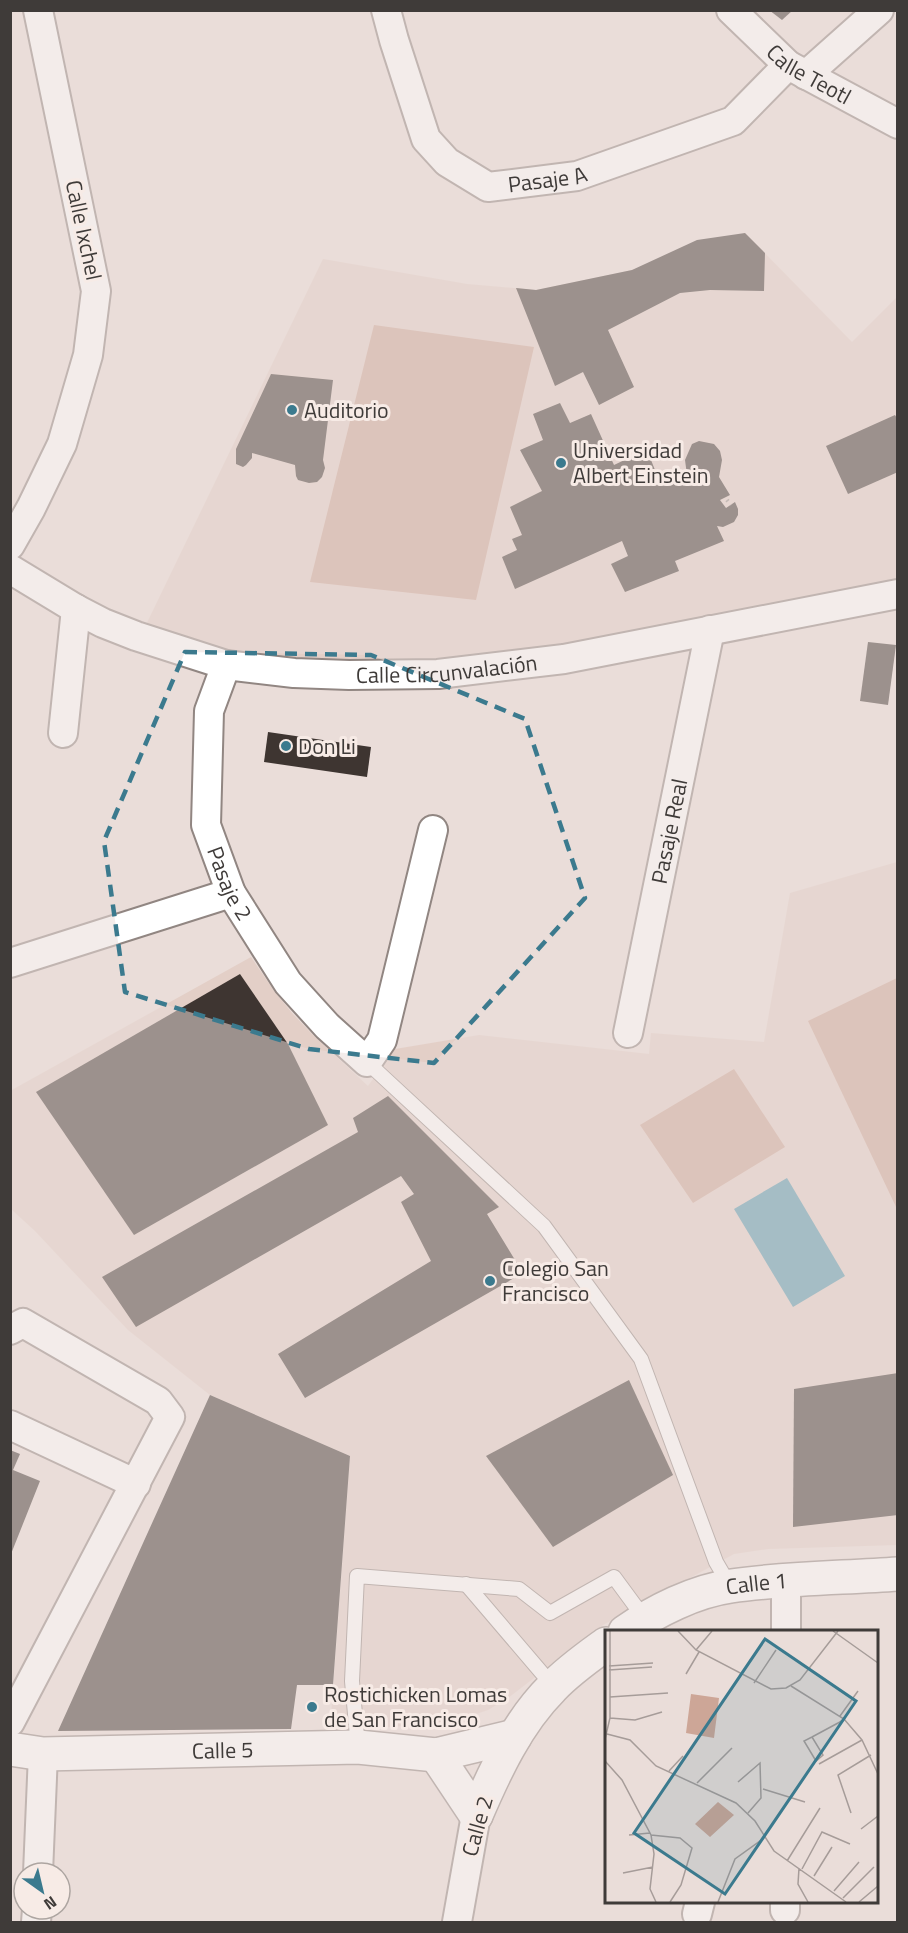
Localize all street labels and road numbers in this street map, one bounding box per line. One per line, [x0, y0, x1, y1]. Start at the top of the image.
street label: Calle Teotl [759, 36, 858, 113]
street label: Pasaje A [506, 157, 592, 201]
street label: Calle Ixchel [57, 177, 111, 283]
street label: Calle Circunvalación [356, 645, 539, 692]
street label: Pasaje Real [642, 775, 696, 887]
street label: Pasaje 2 [198, 841, 261, 927]
street label: Calle 1 [723, 1563, 788, 1604]
street label: Calle 5 [191, 1732, 254, 1768]
street label: Calle 2 [452, 1792, 502, 1860]

